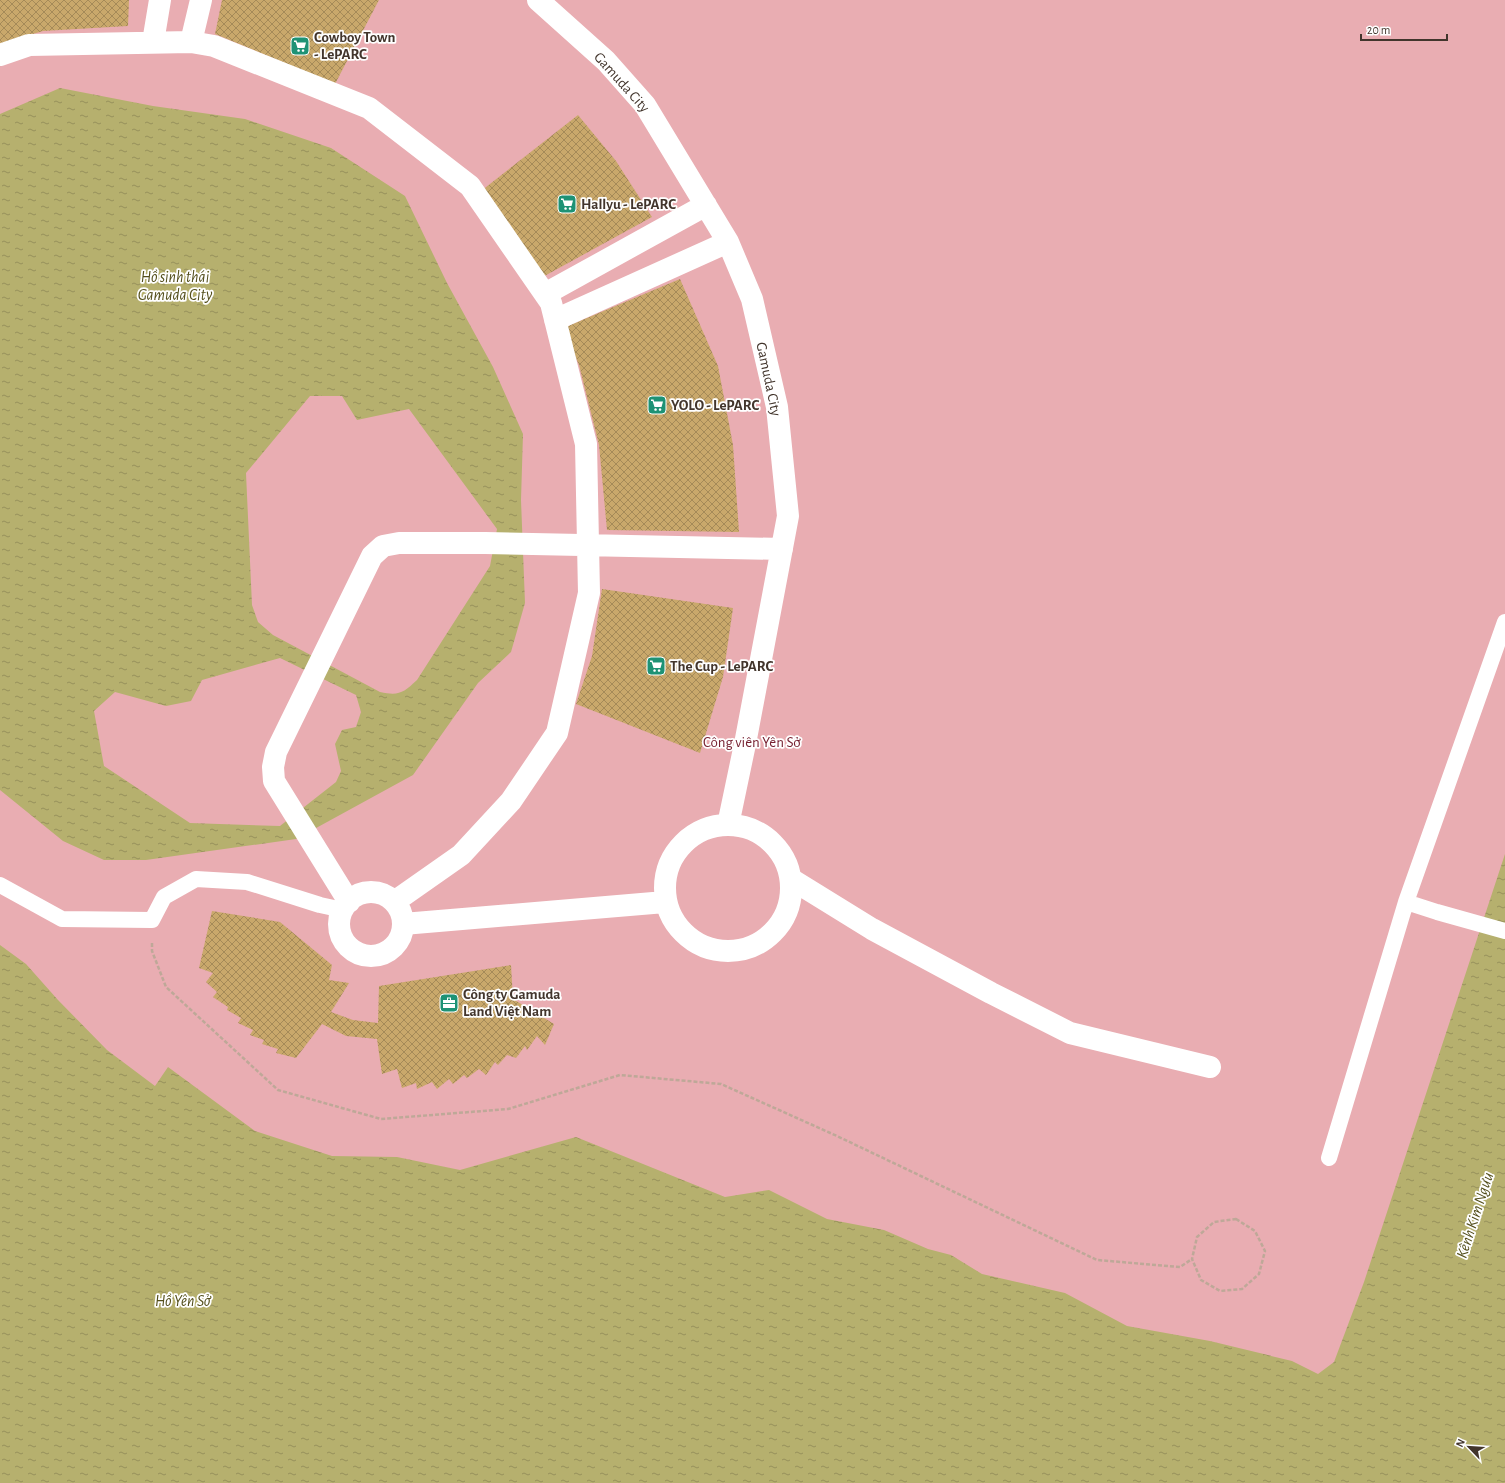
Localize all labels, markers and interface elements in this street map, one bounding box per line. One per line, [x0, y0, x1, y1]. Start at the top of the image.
scale bar [1361, 16, 1447, 42]
text: 20 m [1367, 24, 1390, 36]
place label: Cowboy Town - LePARC [314, 30, 396, 62]
supermarket icon: Cowboy Town - LePARC [289, 35, 311, 57]
street label: Gamuda City [591, 49, 653, 116]
supermarket icon: Hallyu - LePARC [556, 193, 578, 215]
place label: Hallyu - LePARC [581, 197, 676, 212]
water label: Hồ sinh thái Gamuda City [138, 269, 213, 303]
street label: Gamuda City [753, 341, 784, 418]
supermarket icon: YOLO - LePARC [646, 394, 668, 416]
place label: YOLO - LePARC [671, 398, 759, 413]
supermarket icon: The Cup - LePARC [645, 655, 667, 677]
place label: The Cup - LePARC [670, 659, 773, 674]
park label: Công viên Yên Sở [703, 735, 801, 750]
place label: Công ty Gamuda Land Việt Nam [463, 987, 561, 1019]
office icon: Công ty Gamuda Land Việt Nam [438, 992, 460, 1014]
water label: Kênh Kim Ngưu [1454, 1170, 1496, 1260]
water label: Hồ Yên Sở [155, 1293, 212, 1309]
north arrow [1449, 1427, 1489, 1467]
text: N [1454, 1437, 1467, 1449]

